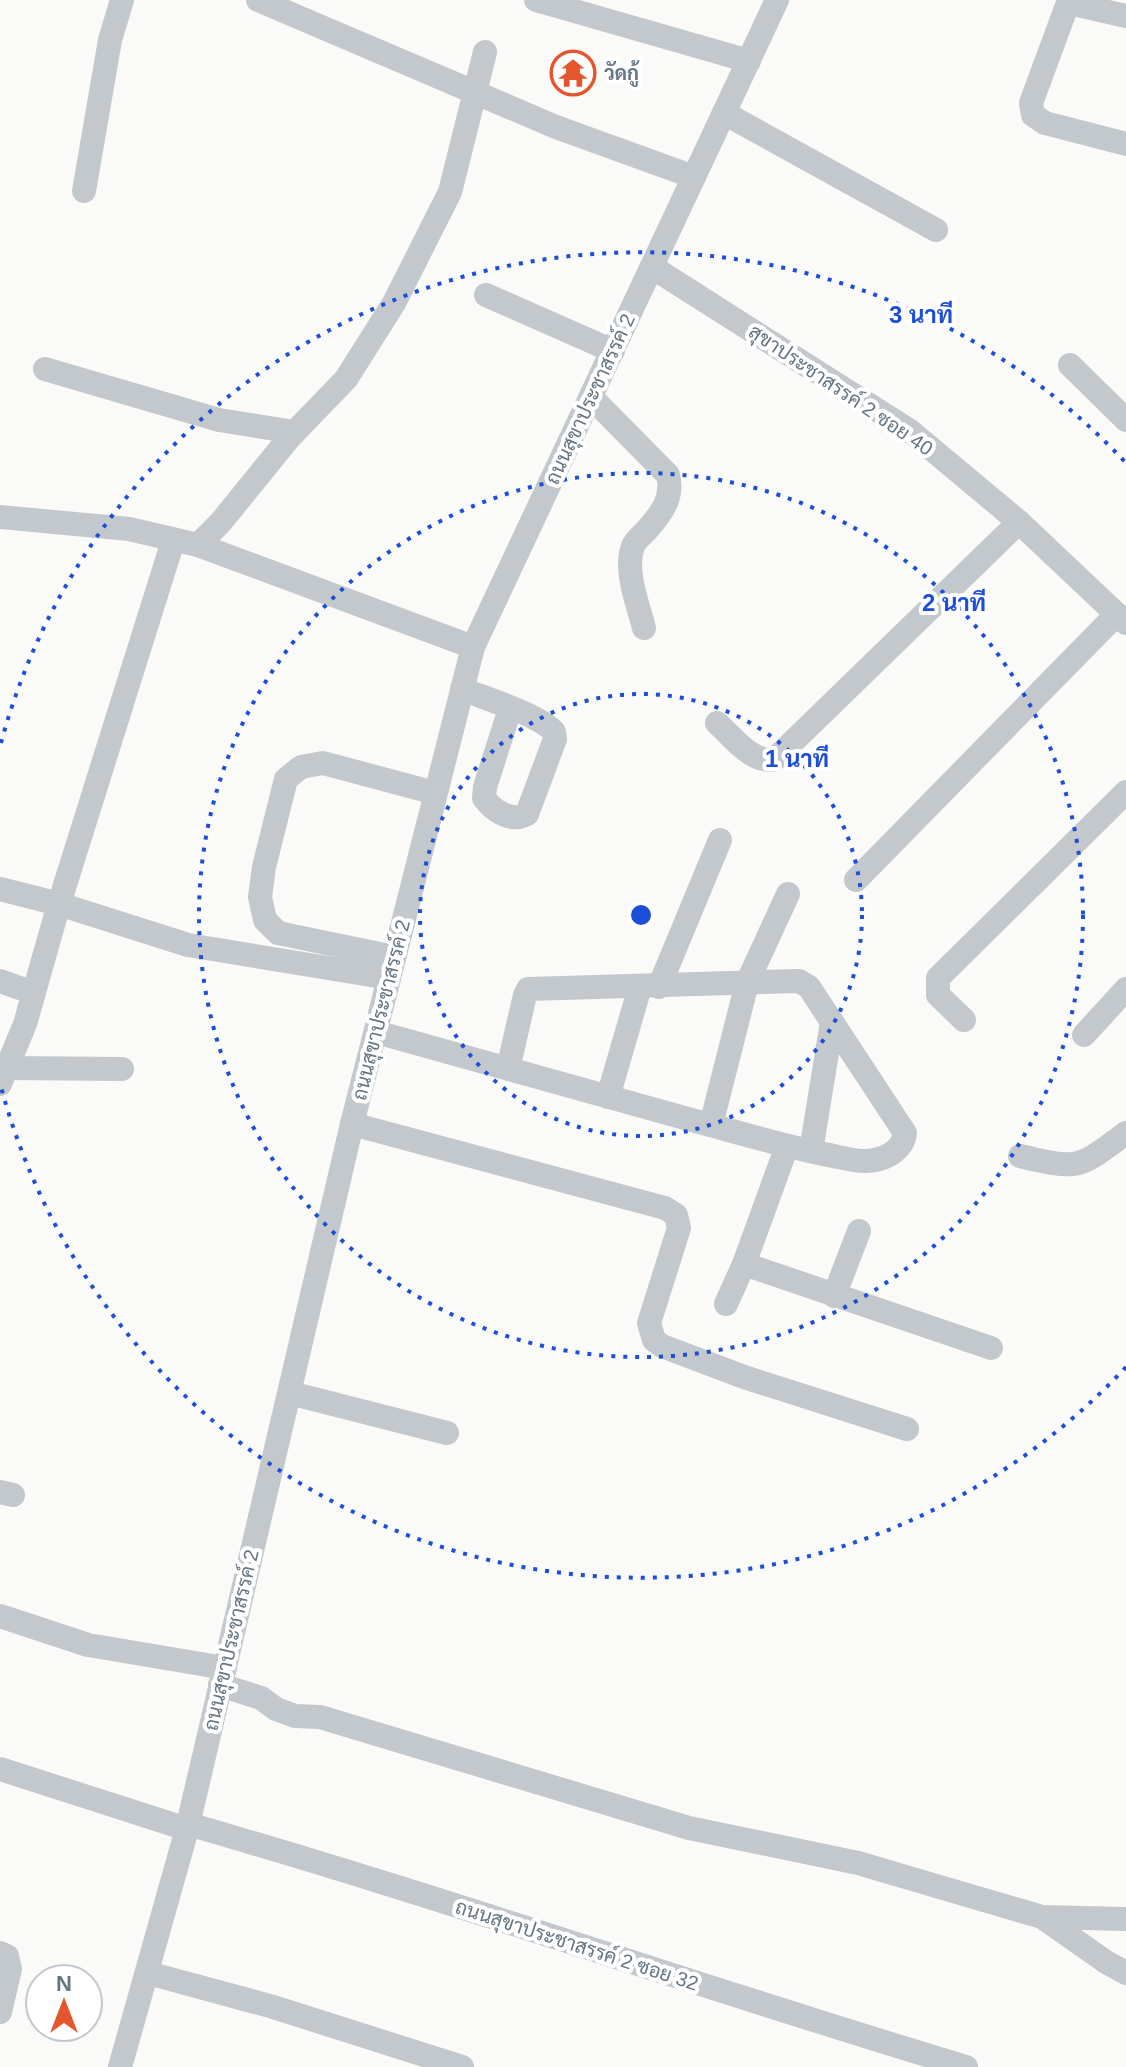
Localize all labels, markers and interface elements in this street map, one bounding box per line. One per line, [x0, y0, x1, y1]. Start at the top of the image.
temple icon: วัดกู้ [549, 49, 597, 97]
place label: วัดกู้ [604, 60, 640, 87]
text: 3 นาที [889, 300, 953, 328]
street label: ถนนสุขาประชาสรรค์ 2 [538, 309, 642, 489]
street label: สุขาประชาสรรค์ 2 ซอย 40 [743, 318, 939, 462]
text: 2 นาที [922, 588, 986, 616]
text: 1 นาที [765, 744, 829, 772]
centre of rings [627, 901, 655, 929]
street label: ถนนสุขาประชาสรรค์ 2 [345, 917, 417, 1103]
street label: ถนนสุขาประชาสรรค์ 2 [197, 1547, 265, 1733]
street label: ถนนสุขาประชาสรรค์ 2 ซอย 32 [452, 1892, 702, 1998]
north arrow [24, 1963, 104, 2043]
text: N [56, 1971, 72, 1996]

